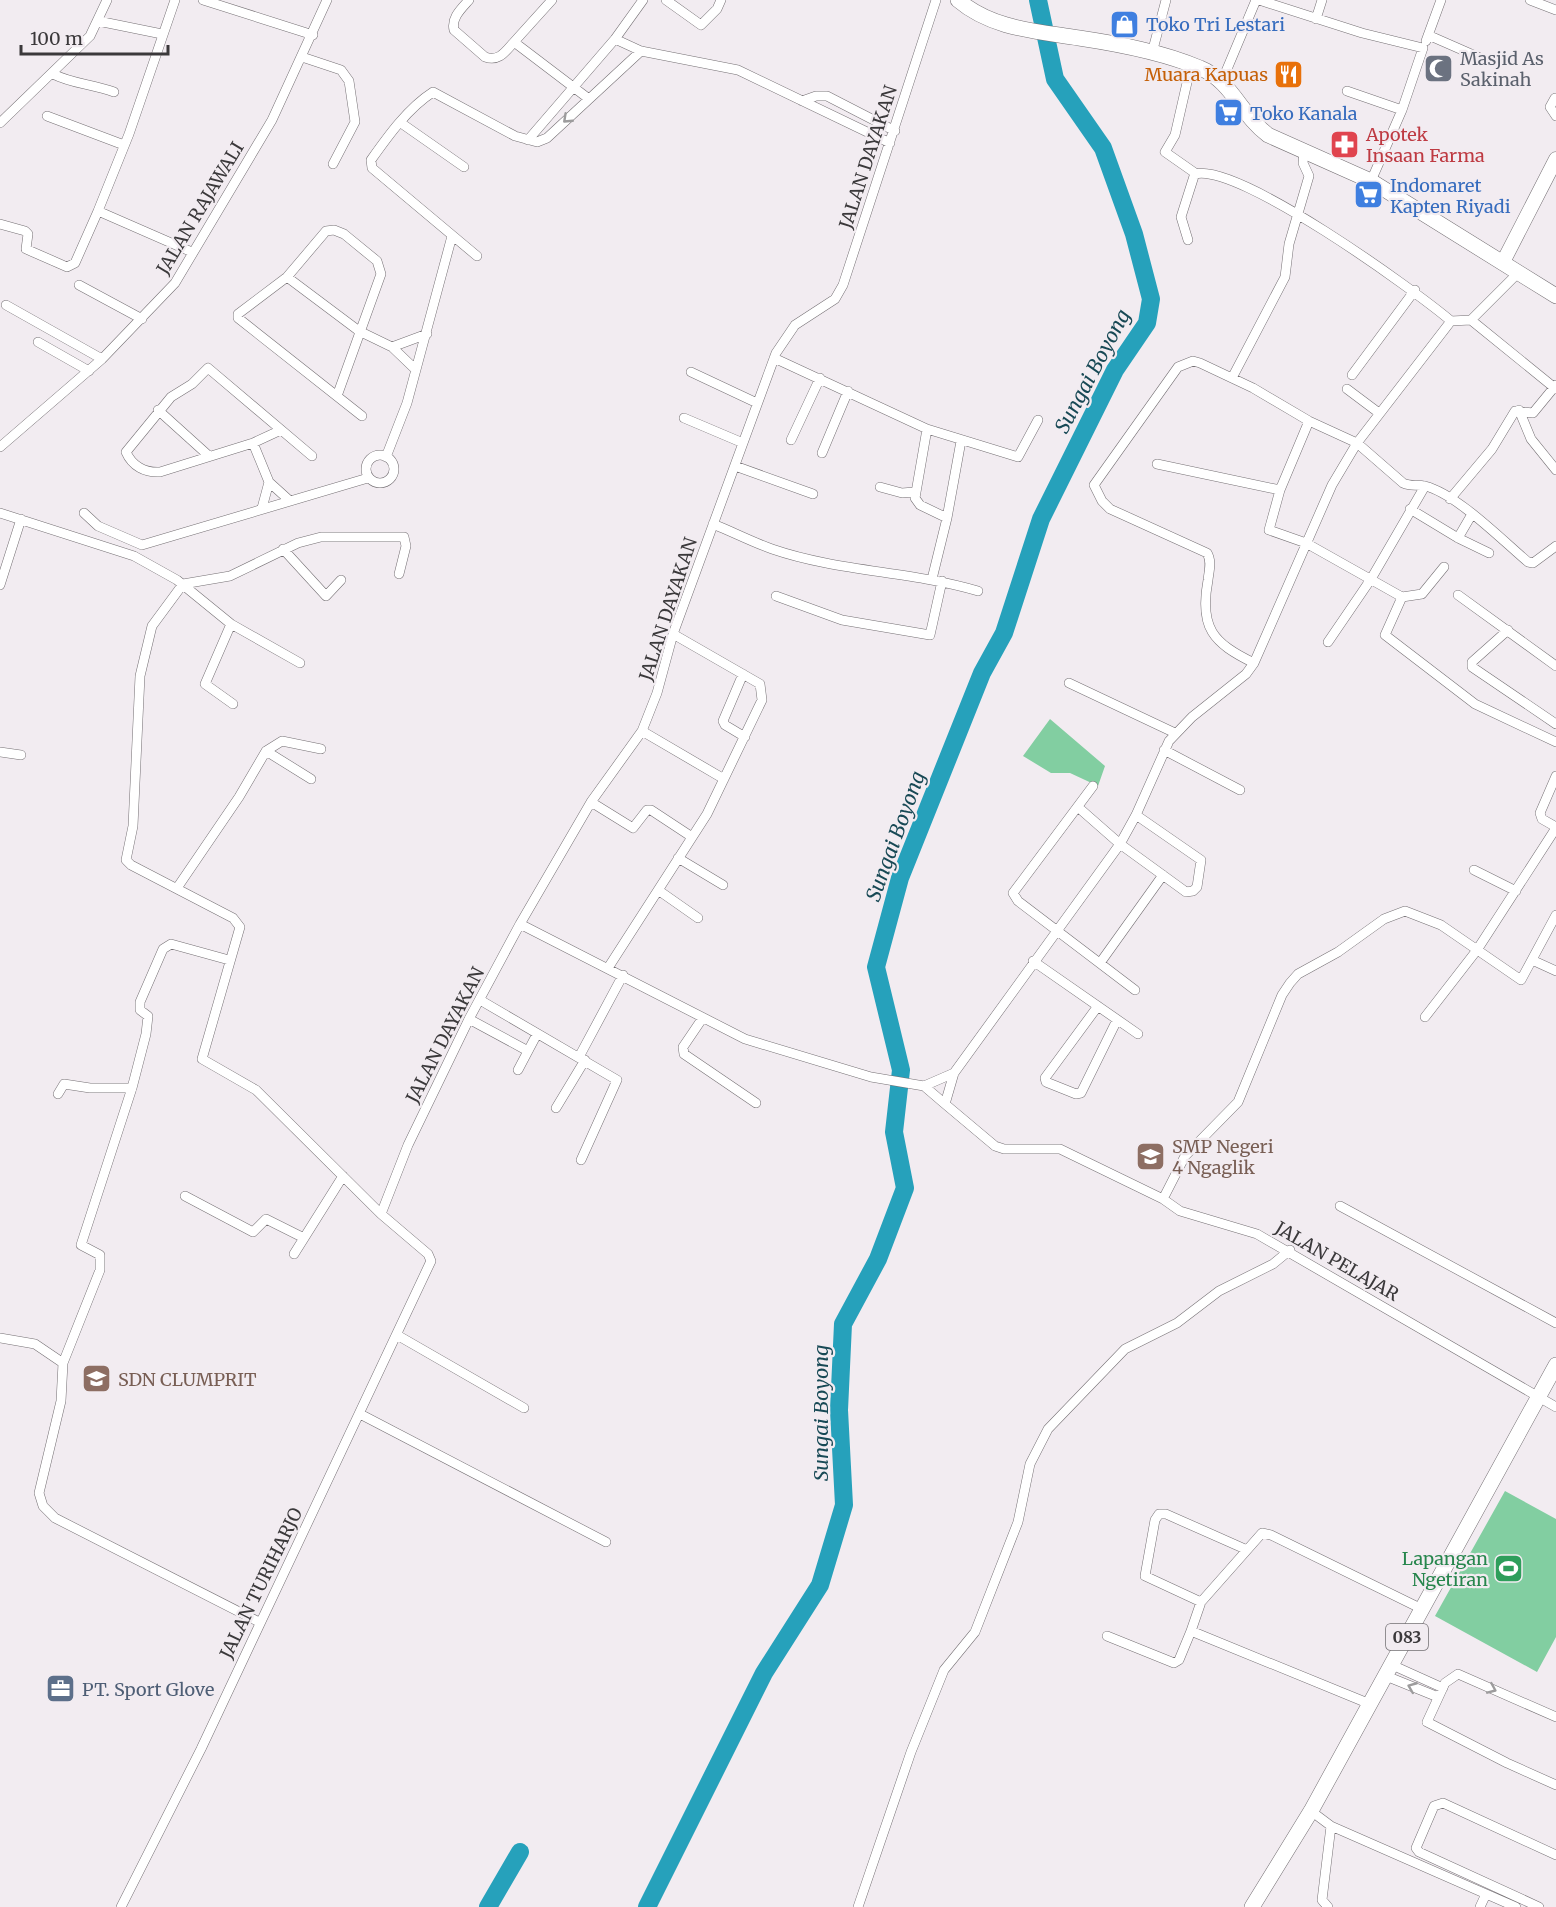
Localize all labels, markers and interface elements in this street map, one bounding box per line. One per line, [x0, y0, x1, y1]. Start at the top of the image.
shop icon: Toko Tri Lestari [1109, 8, 1141, 40]
place label: Toko Tri Lestari [1146, 13, 1285, 36]
scale bar [21, 18, 168, 56]
text: 100 m [30, 27, 83, 50]
place label: Masjid As Sakinah [1460, 47, 1544, 91]
mosque icon: Masjid As Sakinah [1423, 52, 1455, 84]
restaurant icon: Muara Kapuas [1273, 58, 1305, 90]
place label: Muara Kapuas [1145, 63, 1268, 86]
street label: JALAN DAYAKAN [834, 82, 902, 233]
supermarket icon: Toko Kanala [1213, 97, 1245, 129]
place label: Toko Kanala [1250, 102, 1358, 125]
one-way arrow [563, 112, 574, 123]
place label: Apotek Insaan Farma [1365, 123, 1485, 167]
pharmacy icon: Apotek Insaan Farma [1329, 128, 1361, 160]
street label: JALAN RAJAWALI [151, 138, 249, 279]
place label: Indomaret Kapten Riyadi [1390, 174, 1511, 218]
supermarket icon: Indomaret Kapten Riyadi [1353, 179, 1385, 211]
water label: Sungai Boyong [1049, 305, 1135, 437]
street label: JALAN DAYAKAN [634, 534, 702, 685]
water label: Sungai Boyong [860, 768, 930, 904]
street label: JALAN DAYAKAN [400, 963, 489, 1108]
place label: SMP Negeri 4 Ngaglik [1172, 1135, 1274, 1179]
school or university icon: SMP Negeri 4 Ngaglik [1135, 1140, 1167, 1172]
street label: JALAN PELAJAR [1270, 1216, 1403, 1306]
water label: Sungai Boyong [808, 1345, 833, 1481]
school or university icon: SDN CLUMPRIT [81, 1363, 113, 1395]
place label: SDN CLUMPRIT [118, 1368, 257, 1391]
street label: JALAN TURIHARJO [214, 1504, 308, 1663]
place label: Lapangan Ngetiran [1402, 1547, 1488, 1591]
sports icon: Lapangan Ngetiran [1493, 1552, 1525, 1584]
road number: 083 [1386, 1624, 1428, 1650]
office icon: PT. Sport Glove [45, 1673, 77, 1705]
place label: PT. Sport Glove [82, 1678, 214, 1701]
one-way arrow [1407, 1682, 1418, 1694]
one-way arrow [1486, 1682, 1497, 1694]

